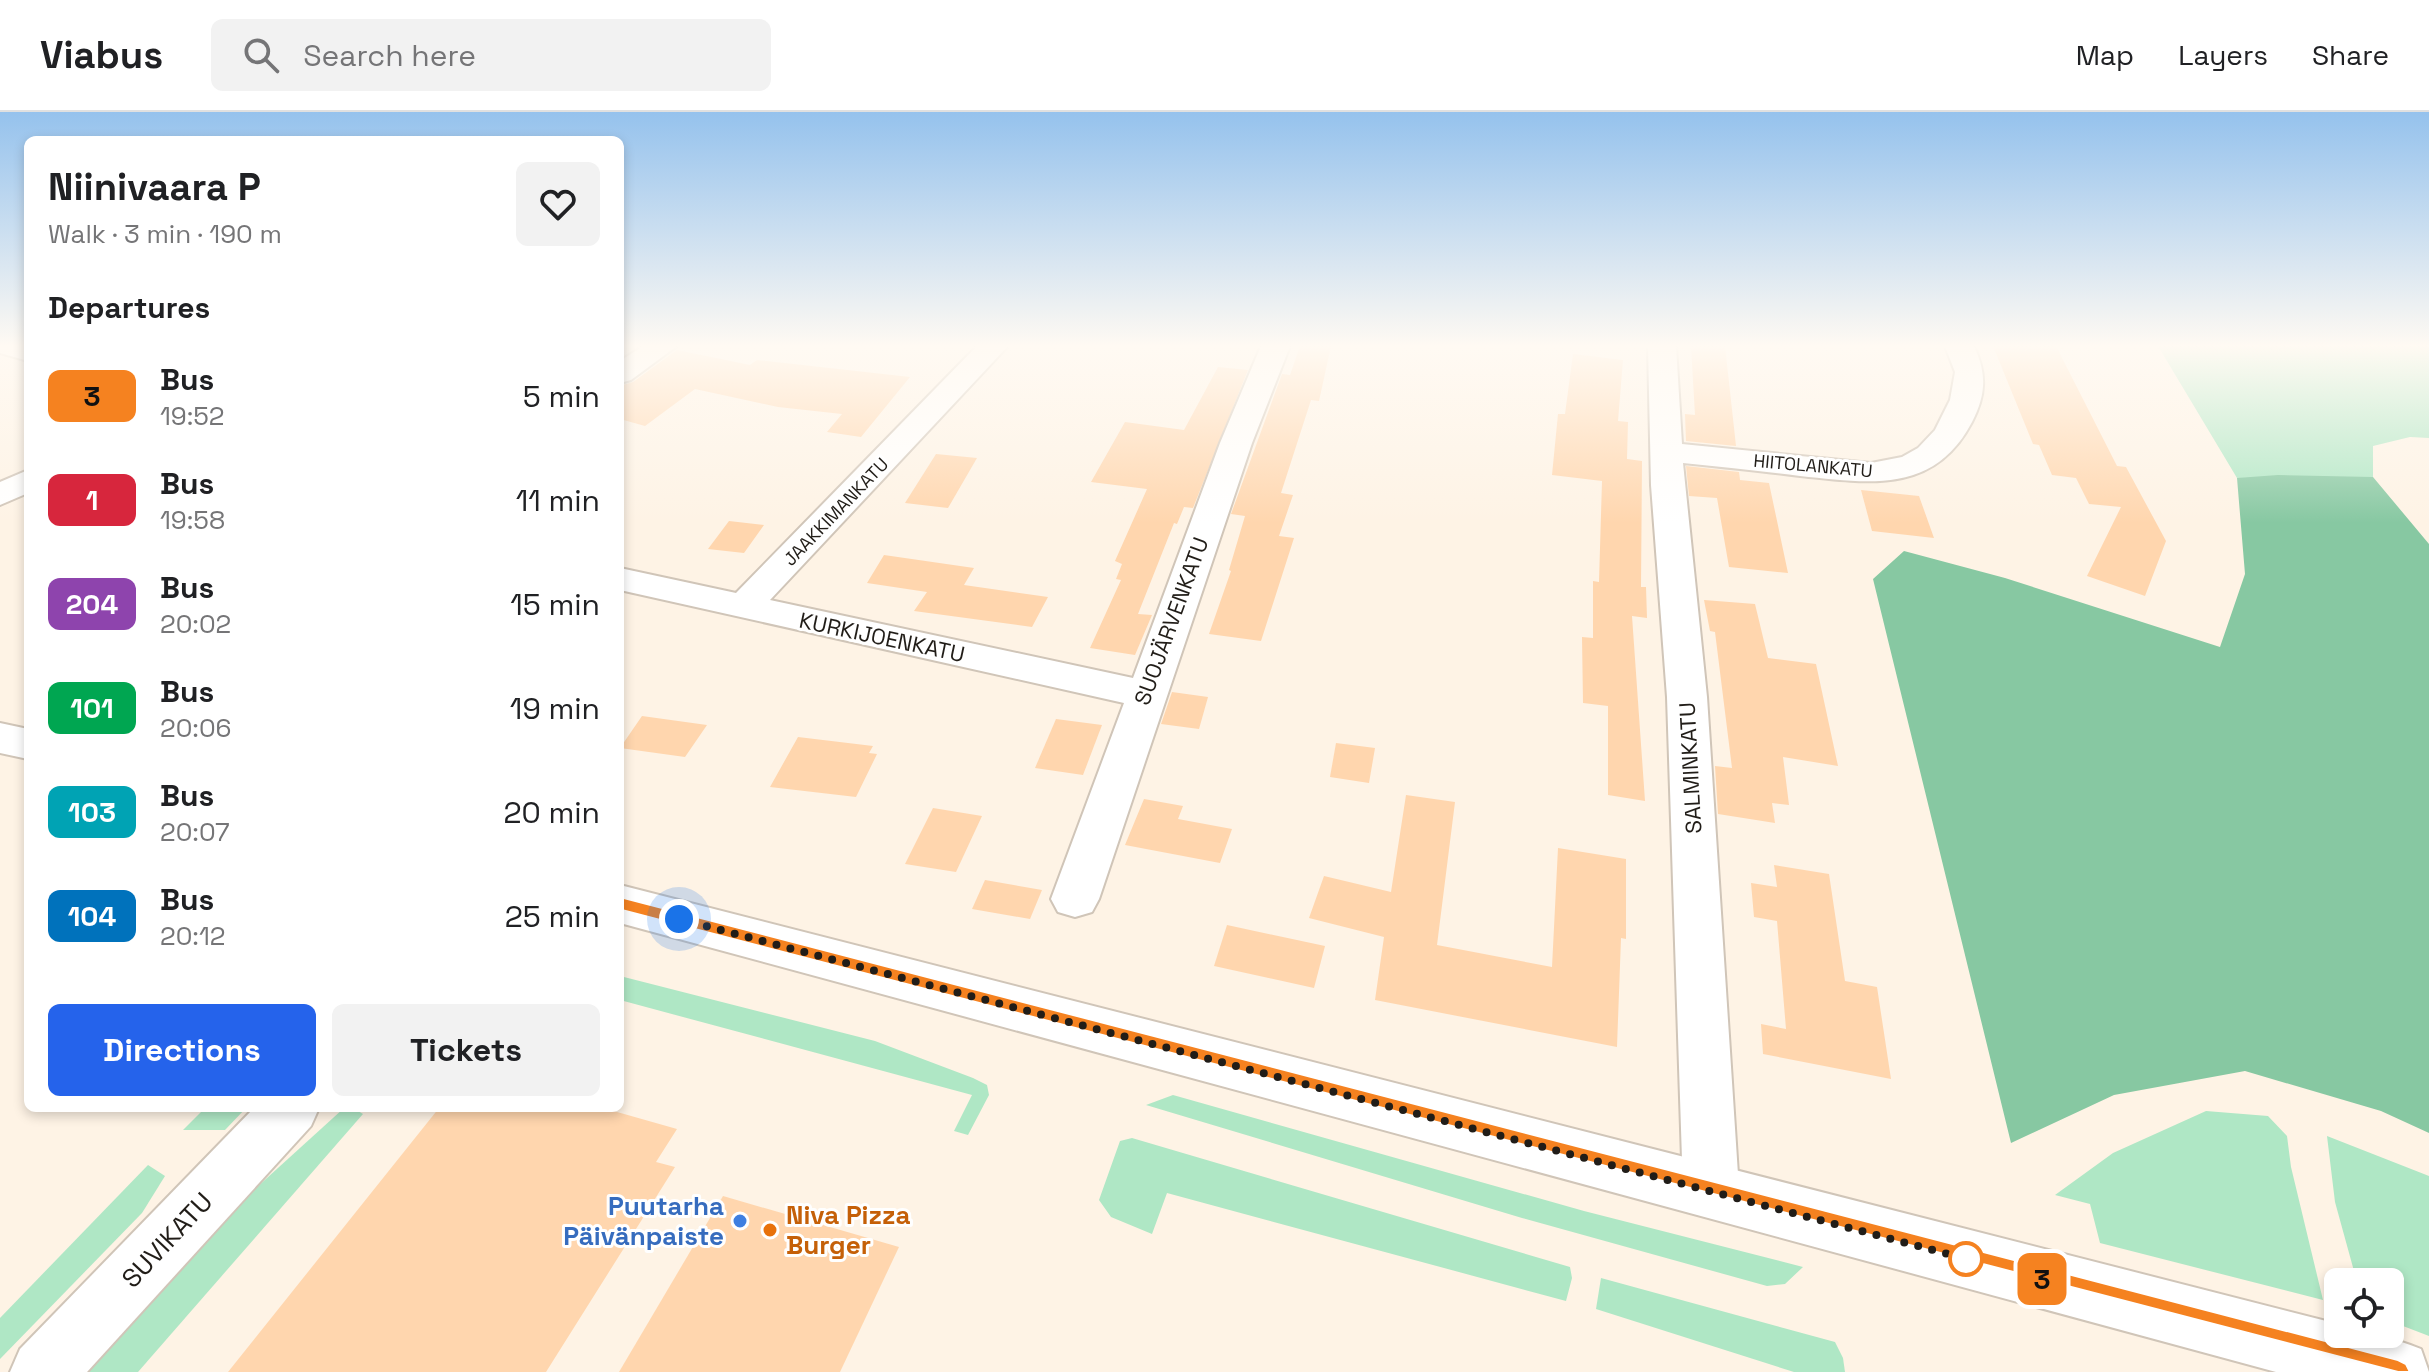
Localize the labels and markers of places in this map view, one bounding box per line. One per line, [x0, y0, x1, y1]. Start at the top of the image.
place label: Puutarha Päivänpaiste [563, 1189, 724, 1253]
place label: Niva Pizza Burger [786, 1198, 911, 1262]
marker: Puutarha Päivänpaiste [731, 1212, 749, 1230]
marker: Niva Pizza Burger [761, 1221, 779, 1239]
unlabelled marker [1949, 1242, 1983, 1276]

